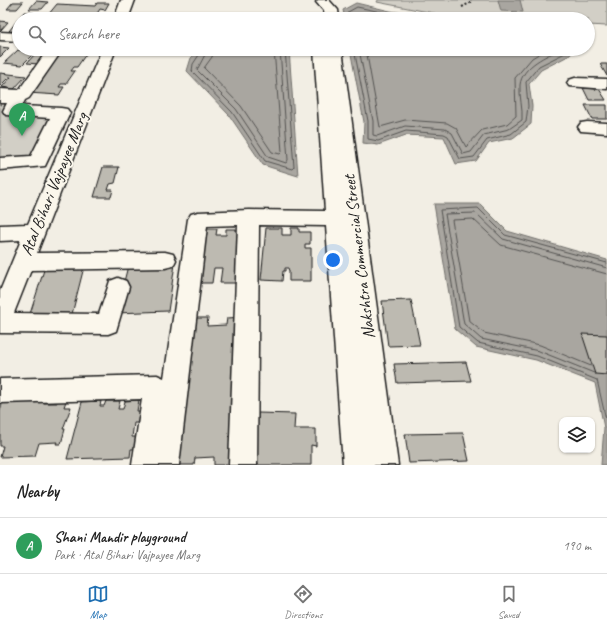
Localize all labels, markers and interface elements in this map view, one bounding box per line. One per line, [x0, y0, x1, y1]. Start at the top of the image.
search box [12, 12, 595, 56]
icon: search [26, 23, 48, 45]
text: Search here [58, 25, 119, 44]
pin: A [9, 103, 35, 136]
street label: Atal Bihari Vajpayee Marg [16, 109, 92, 259]
street label: Nakshtra Commercial Street [338, 172, 379, 340]
your location [323, 250, 343, 270]
map controls [559, 417, 595, 453]
button: layers [559, 417, 595, 453]
text: Nearby [16, 481, 59, 502]
text: Shani Mandir playground [54, 528, 185, 547]
text: A [26, 538, 32, 554]
text: 190 m [563, 538, 591, 554]
text: Park · Atal Bihari Vajpayee Marg [54, 547, 200, 563]
tab: Map [87, 583, 109, 621]
tab: Directions [284, 583, 323, 621]
tab: Saved [498, 583, 520, 621]

